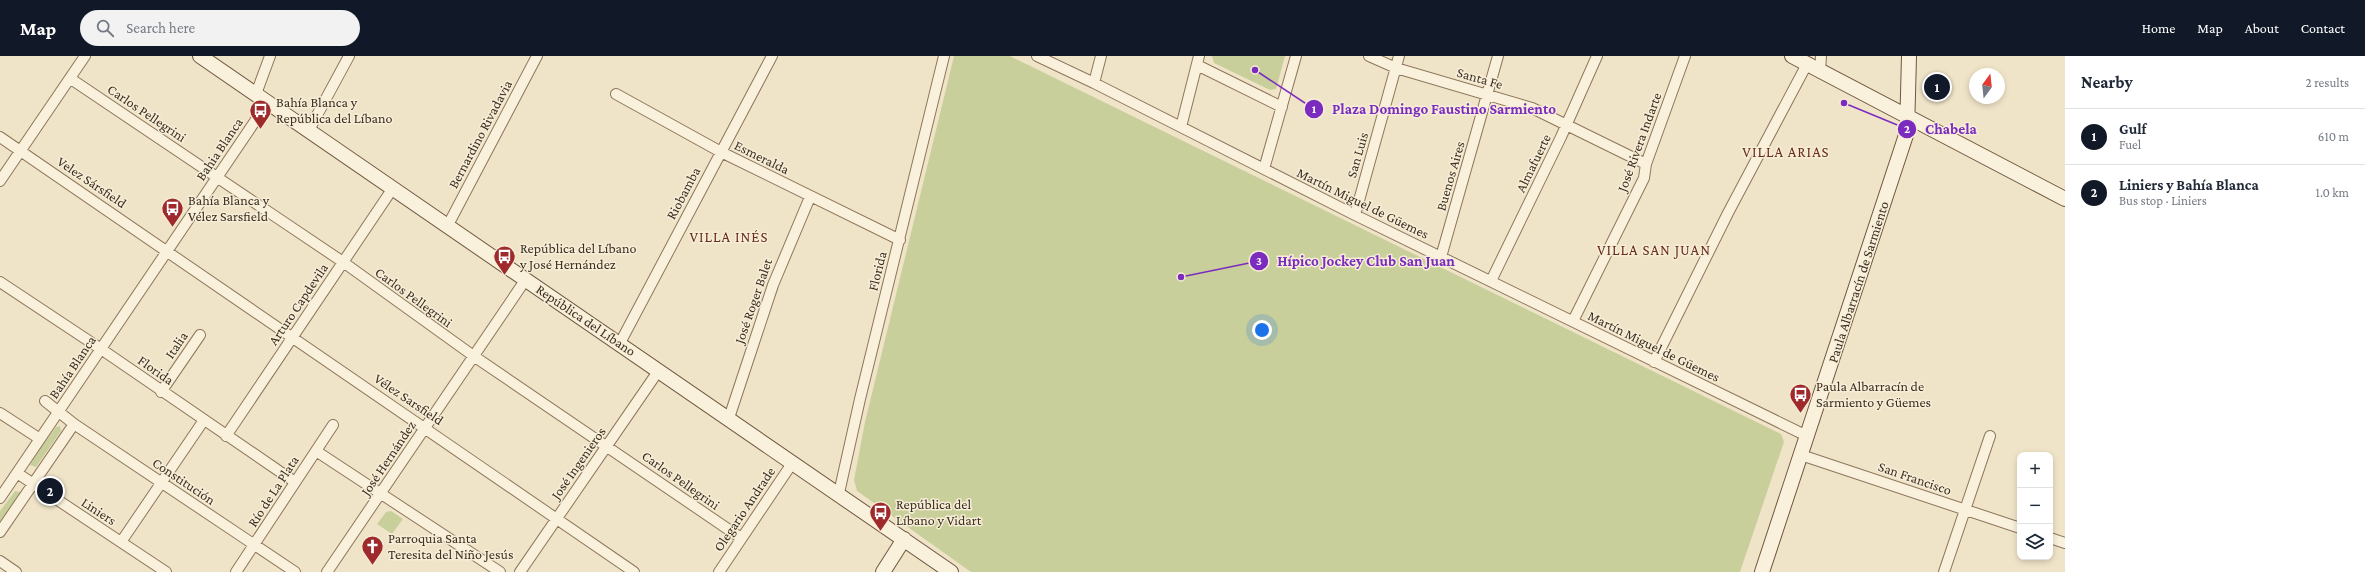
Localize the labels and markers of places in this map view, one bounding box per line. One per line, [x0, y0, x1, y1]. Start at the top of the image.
pin: 1 [1924, 72, 1950, 102]
place label: Bahía Blanca y República del Líbano [276, 94, 393, 126]
callout: Plaza Domingo Faustino Sarmiento [1304, 96, 1564, 123]
bus stop icon: Bahía Blanca y República del Líbano [248, 97, 274, 130]
callout: Chabela [1897, 115, 1985, 142]
place label: Bahía Blanca y Vélez Sarsfield [188, 192, 270, 224]
bus stop icon: Bahía Blanca y Vélez Sarsfield [160, 195, 186, 228]
place label: República del Líbano y José Hernández [519, 240, 637, 272]
bus stop icon: República del Líbano y José Hernández [492, 243, 518, 276]
callout: Hípico Jockey Club San Juan [1249, 247, 1463, 274]
place label: Paula Albarracín de Sarmiento y Güemes [1816, 378, 1931, 410]
bus stop icon: Paula Albarracín de Sarmiento y Güemes [1787, 381, 1813, 414]
pin: 2 [37, 476, 63, 506]
place label: República del Líbano y Vidart [896, 496, 982, 528]
bus stop icon: República del Líbano y Vidart [867, 499, 893, 532]
place label: Parroquia Santa Teresita del Niño Jesús [388, 530, 513, 562]
church icon: Parroquia Santa Teresita del Niño Jesús [360, 533, 386, 566]

